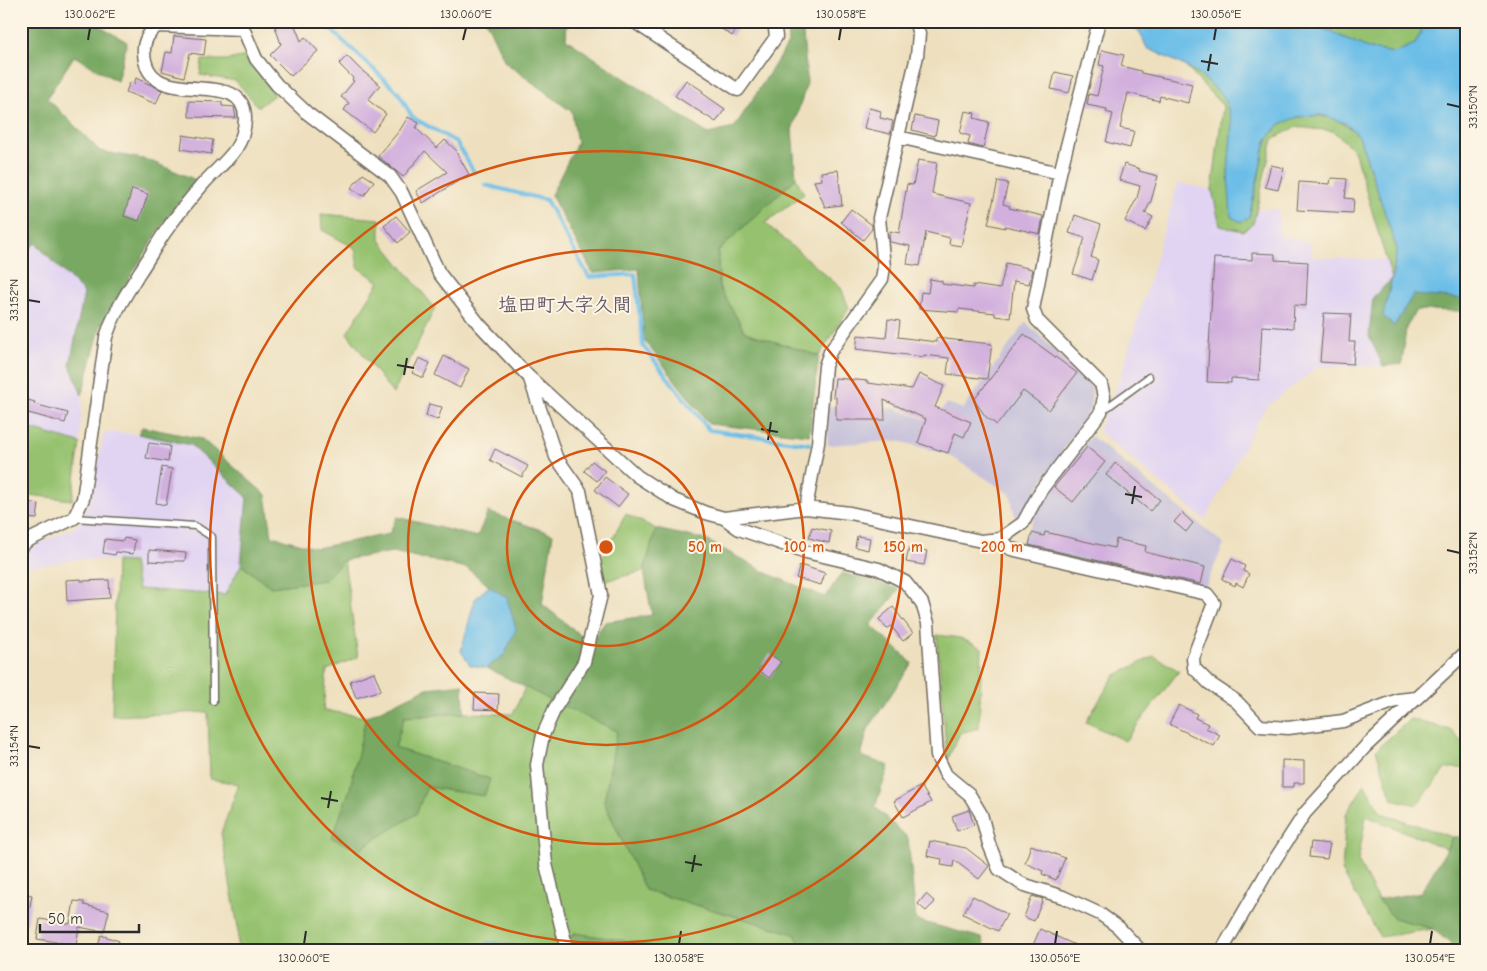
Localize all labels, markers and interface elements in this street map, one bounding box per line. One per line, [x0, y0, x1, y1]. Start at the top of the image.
text: 130.062°E [65, 7, 115, 21]
text: 130.060°E [440, 7, 492, 21]
text: 130.058°E [816, 7, 866, 21]
text: 130.056°E [1191, 7, 1241, 21]
text: 33.150°N [1466, 85, 1480, 129]
text: 33.152°N [7, 279, 21, 321]
district label: 塩田町大字久間 [498, 294, 632, 316]
text: 33.152°N [1466, 532, 1480, 574]
centre of rings [597, 538, 615, 556]
text: 50 m [688, 538, 722, 556]
text: 100 m [784, 538, 824, 556]
text: 150 m [883, 538, 923, 556]
text: 200 m [981, 538, 1023, 556]
text: 33.154°N [7, 725, 21, 767]
scale bar [40, 901, 139, 933]
text: 50 m [48, 910, 83, 928]
text: 130.060°E [278, 951, 330, 965]
text: 130.058°E [654, 951, 704, 965]
text: 130.056°E [1030, 951, 1080, 965]
text: 130.054°E [1405, 951, 1455, 965]

